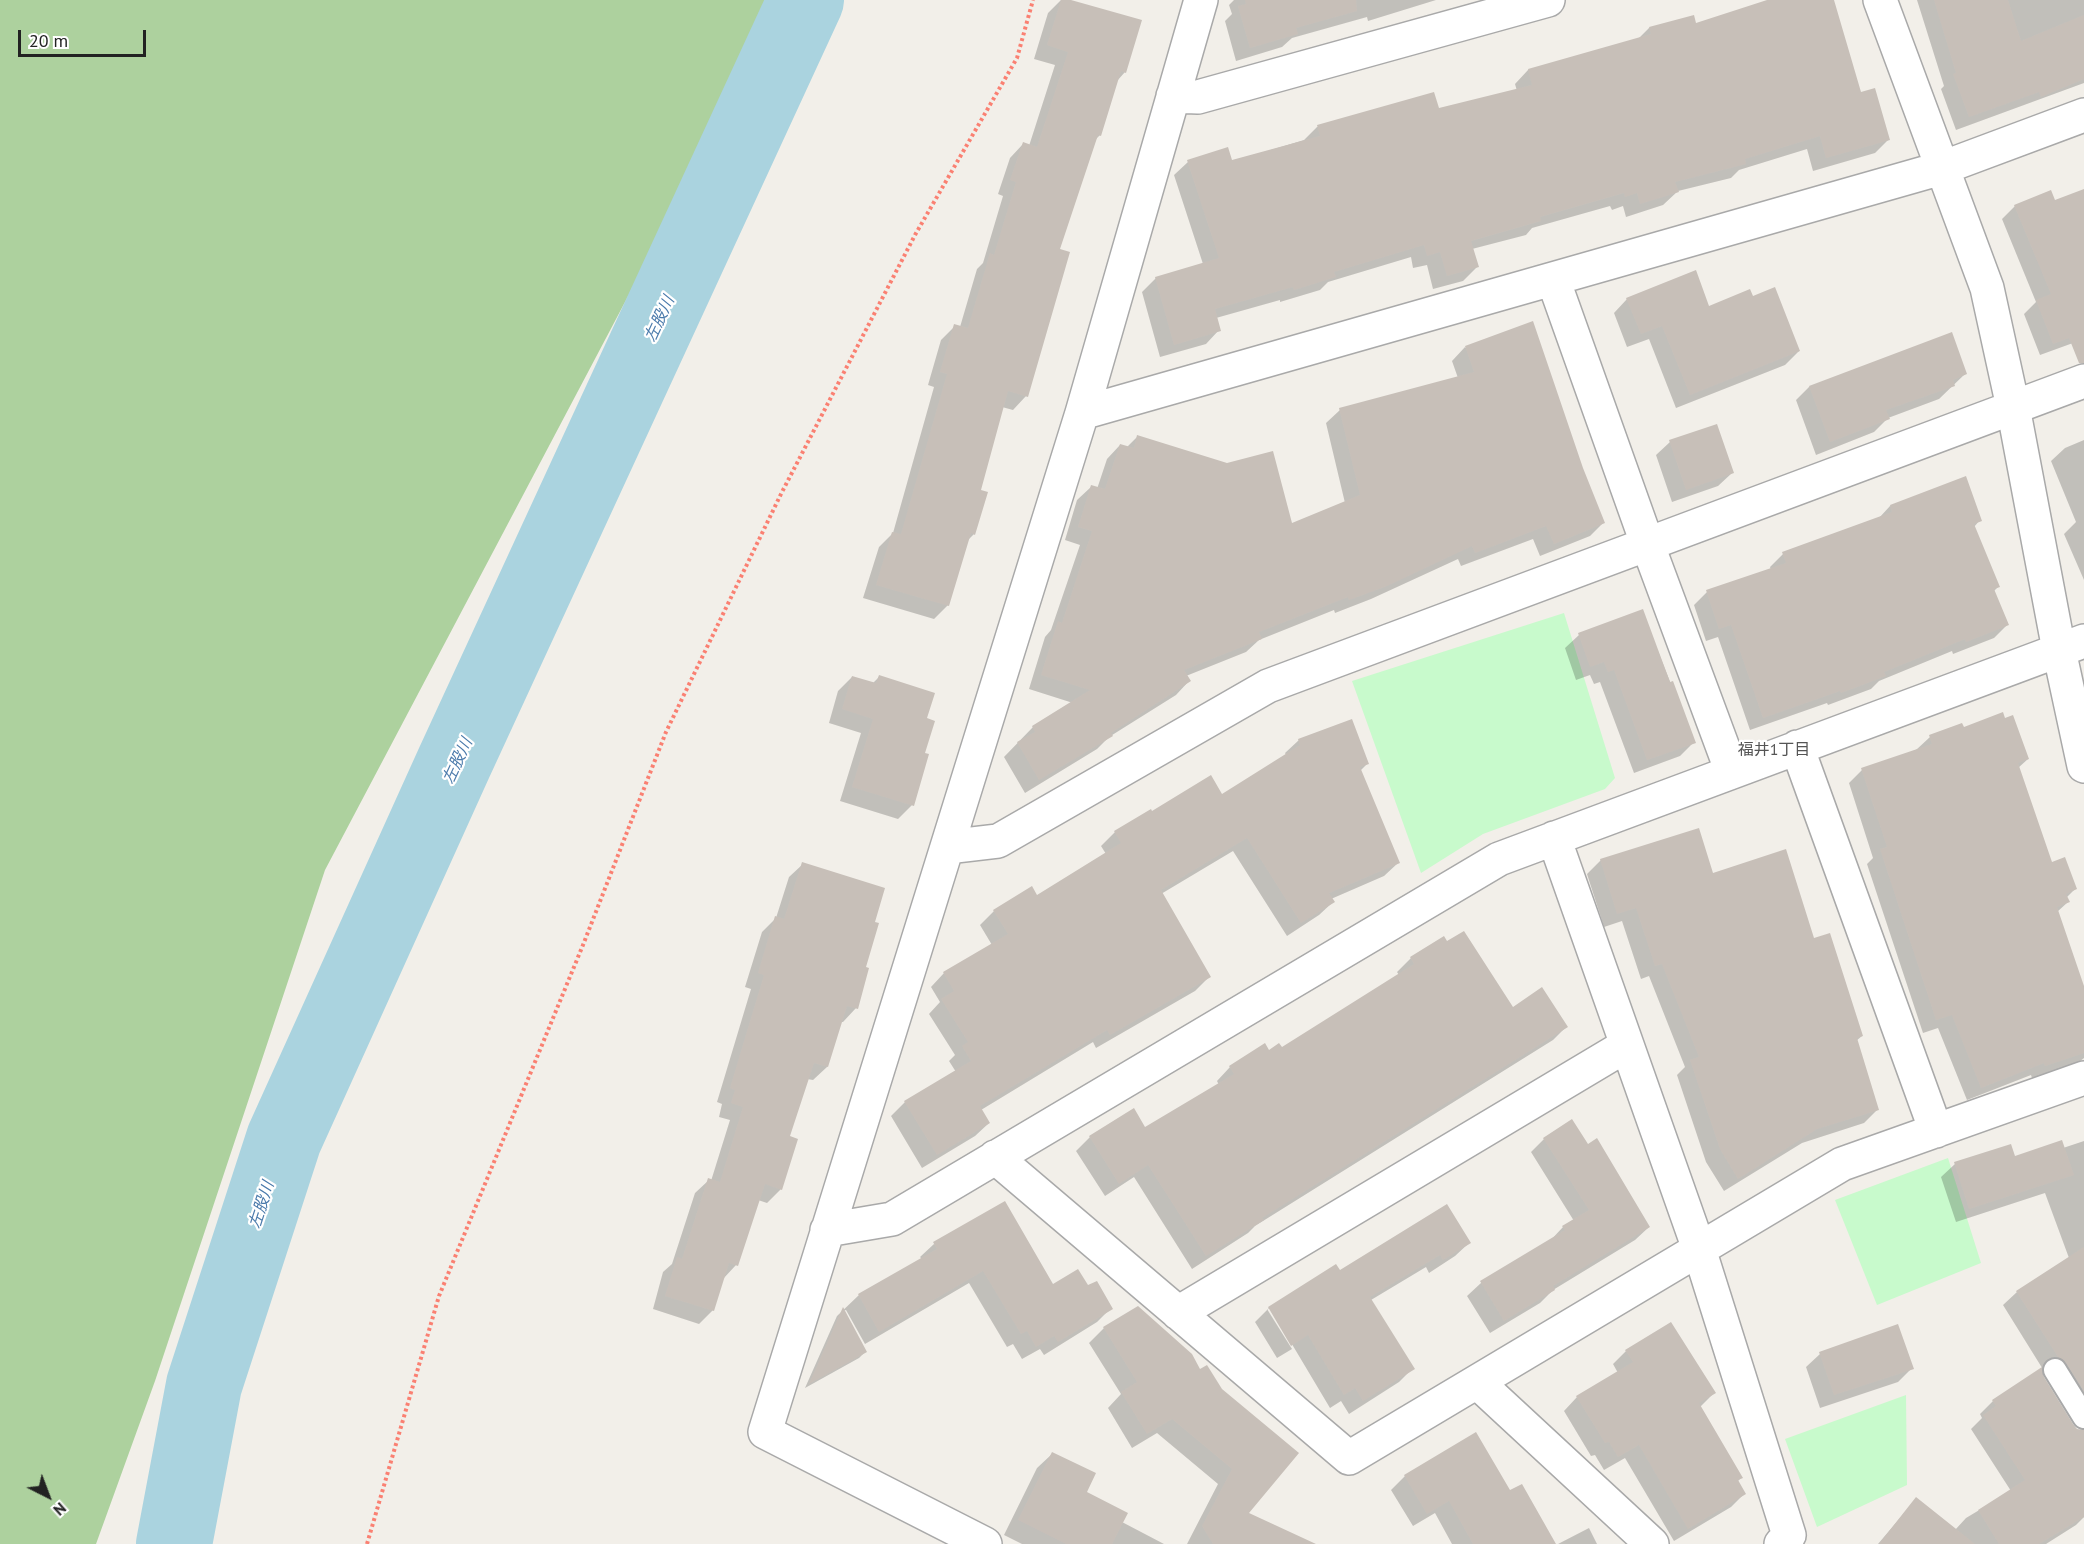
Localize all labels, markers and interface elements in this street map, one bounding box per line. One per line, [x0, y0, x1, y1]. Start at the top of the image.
scale bar [21, 18, 148, 56]
text: 20 m [29, 29, 68, 52]
water label: 左股川 [641, 293, 679, 345]
water label: 左股川 [439, 735, 477, 787]
district label: 福井1丁目 [1738, 740, 1810, 760]
water label: 左股川 [245, 1179, 279, 1231]
north arrow [18, 1466, 78, 1526]
text: N [49, 1498, 71, 1520]

